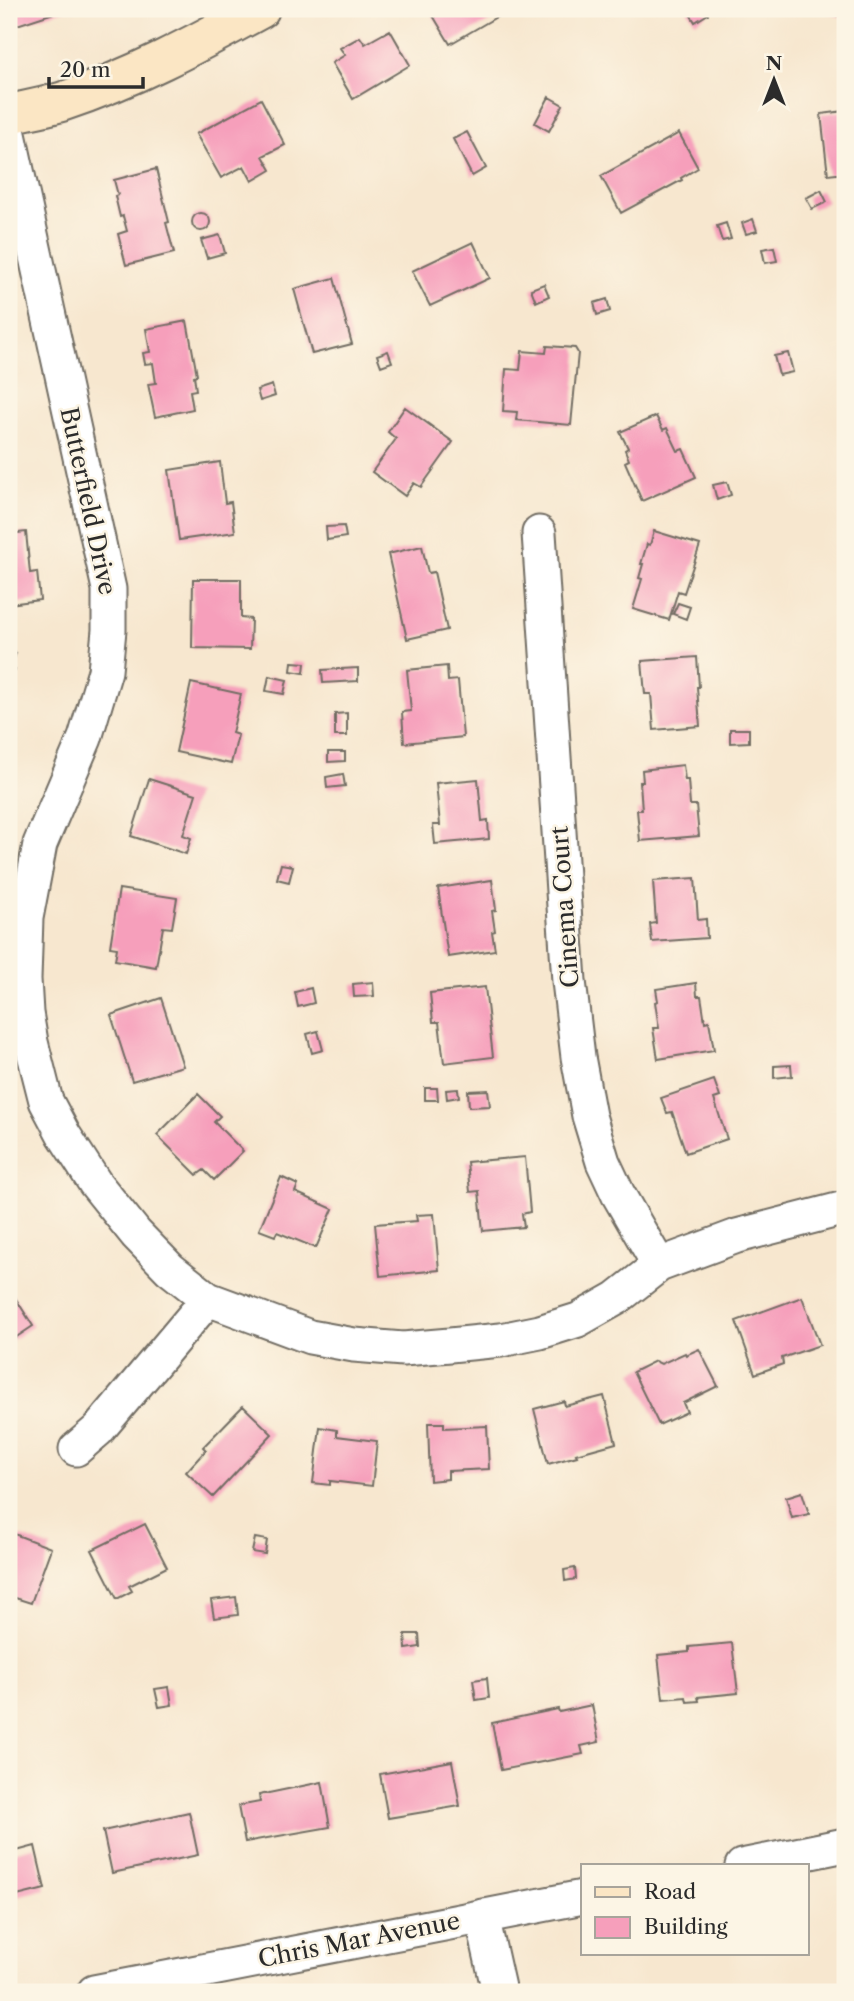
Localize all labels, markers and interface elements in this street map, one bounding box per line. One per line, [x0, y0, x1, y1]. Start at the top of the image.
scale bar [49, 46, 144, 90]
north arrow [738, 46, 808, 116]
text: N [766, 52, 782, 75]
text: 20 m [60, 57, 111, 82]
street label: Butterfield Drive [54, 404, 123, 597]
street label: Cinema Court [544, 825, 585, 989]
legend [581, 1864, 808, 1955]
text: Road [644, 1879, 696, 1904]
street label: Chris Mar Avenue [256, 1906, 462, 1973]
text: Building [644, 1914, 729, 1939]

